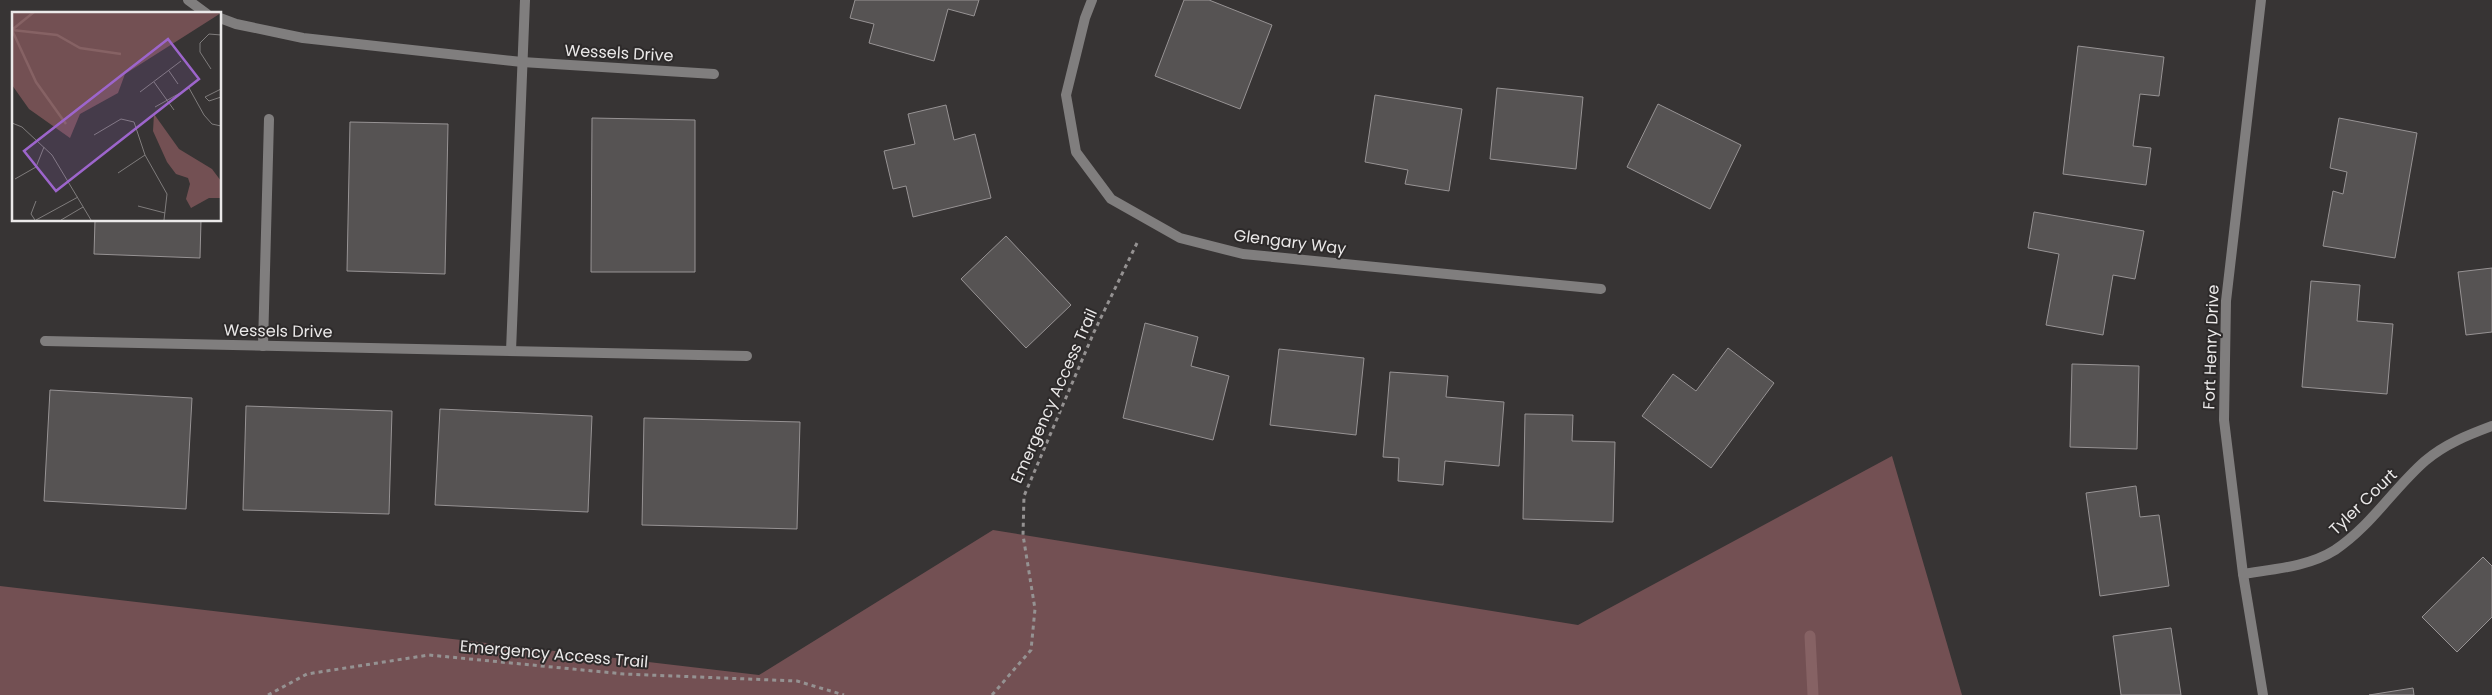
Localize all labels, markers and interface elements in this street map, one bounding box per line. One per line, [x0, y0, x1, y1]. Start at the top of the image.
inset map [12, 12, 221, 221]
street label: Wessels Drive [564, 39, 674, 67]
street label: Glengary Way [1233, 224, 1347, 260]
street label: Fort Henry Drive [2197, 284, 2225, 410]
street label: Emergency Access Trail [1005, 305, 1103, 487]
street label: Wessels Drive [223, 319, 333, 343]
street label: Tyler Court [2324, 464, 2402, 540]
street label: Emergency Access Trail [459, 634, 649, 674]

